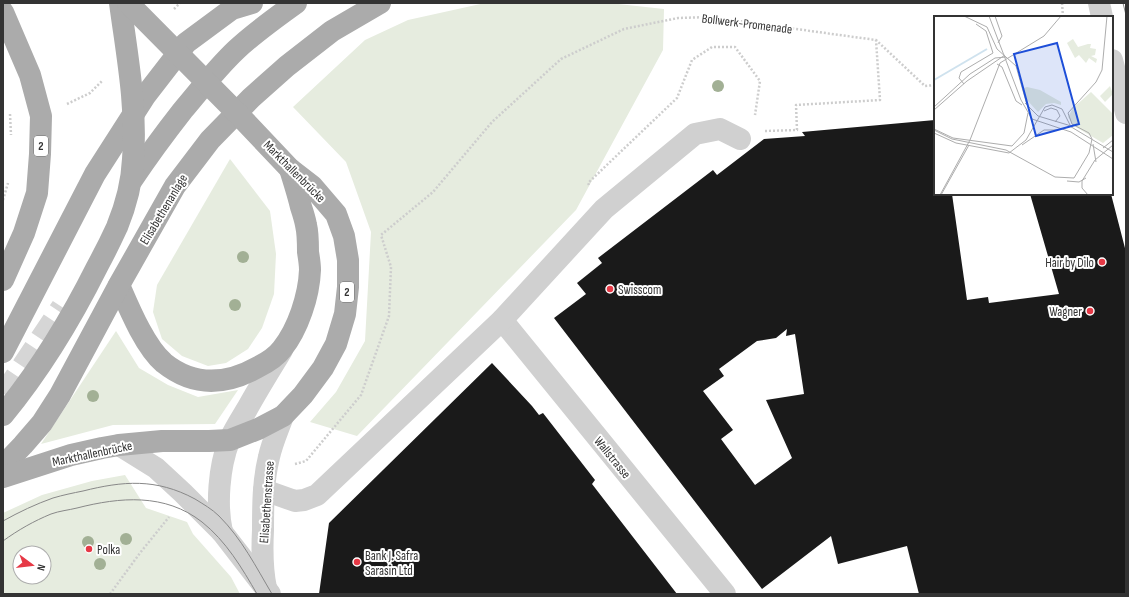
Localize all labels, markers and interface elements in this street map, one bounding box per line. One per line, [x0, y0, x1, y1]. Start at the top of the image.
street label: Bollwerk-Promenade [701, 10, 793, 37]
inset map [934, 16, 1113, 195]
road number: 2 [34, 136, 48, 156]
street label: Markthallenbrücke [260, 137, 329, 206]
street label: Elisabethenanlage [137, 171, 191, 248]
place label: Hair by Dilo [1045, 255, 1094, 271]
marker: Hair by Dilo [1097, 257, 1107, 267]
road number: 2 [340, 282, 354, 302]
place label: Swisscom [618, 282, 661, 298]
marker: Swisscom [605, 284, 615, 294]
place label: Wagner [1049, 304, 1082, 320]
marker: Wagner [1085, 306, 1095, 316]
street label: Wallstrasse [590, 433, 634, 482]
street label: Markthallenbrücke [51, 438, 134, 470]
street label: Elisabethenstrasse [256, 460, 278, 544]
place label: Polka [97, 542, 120, 558]
marker: Polka [84, 544, 94, 554]
north arrow [12, 545, 52, 585]
place label: Bank J. Safra Sarasin Ltd [365, 548, 418, 579]
marker: Bank J. Safra Sarasin Ltd [352, 557, 362, 567]
text: N [34, 563, 48, 572]

